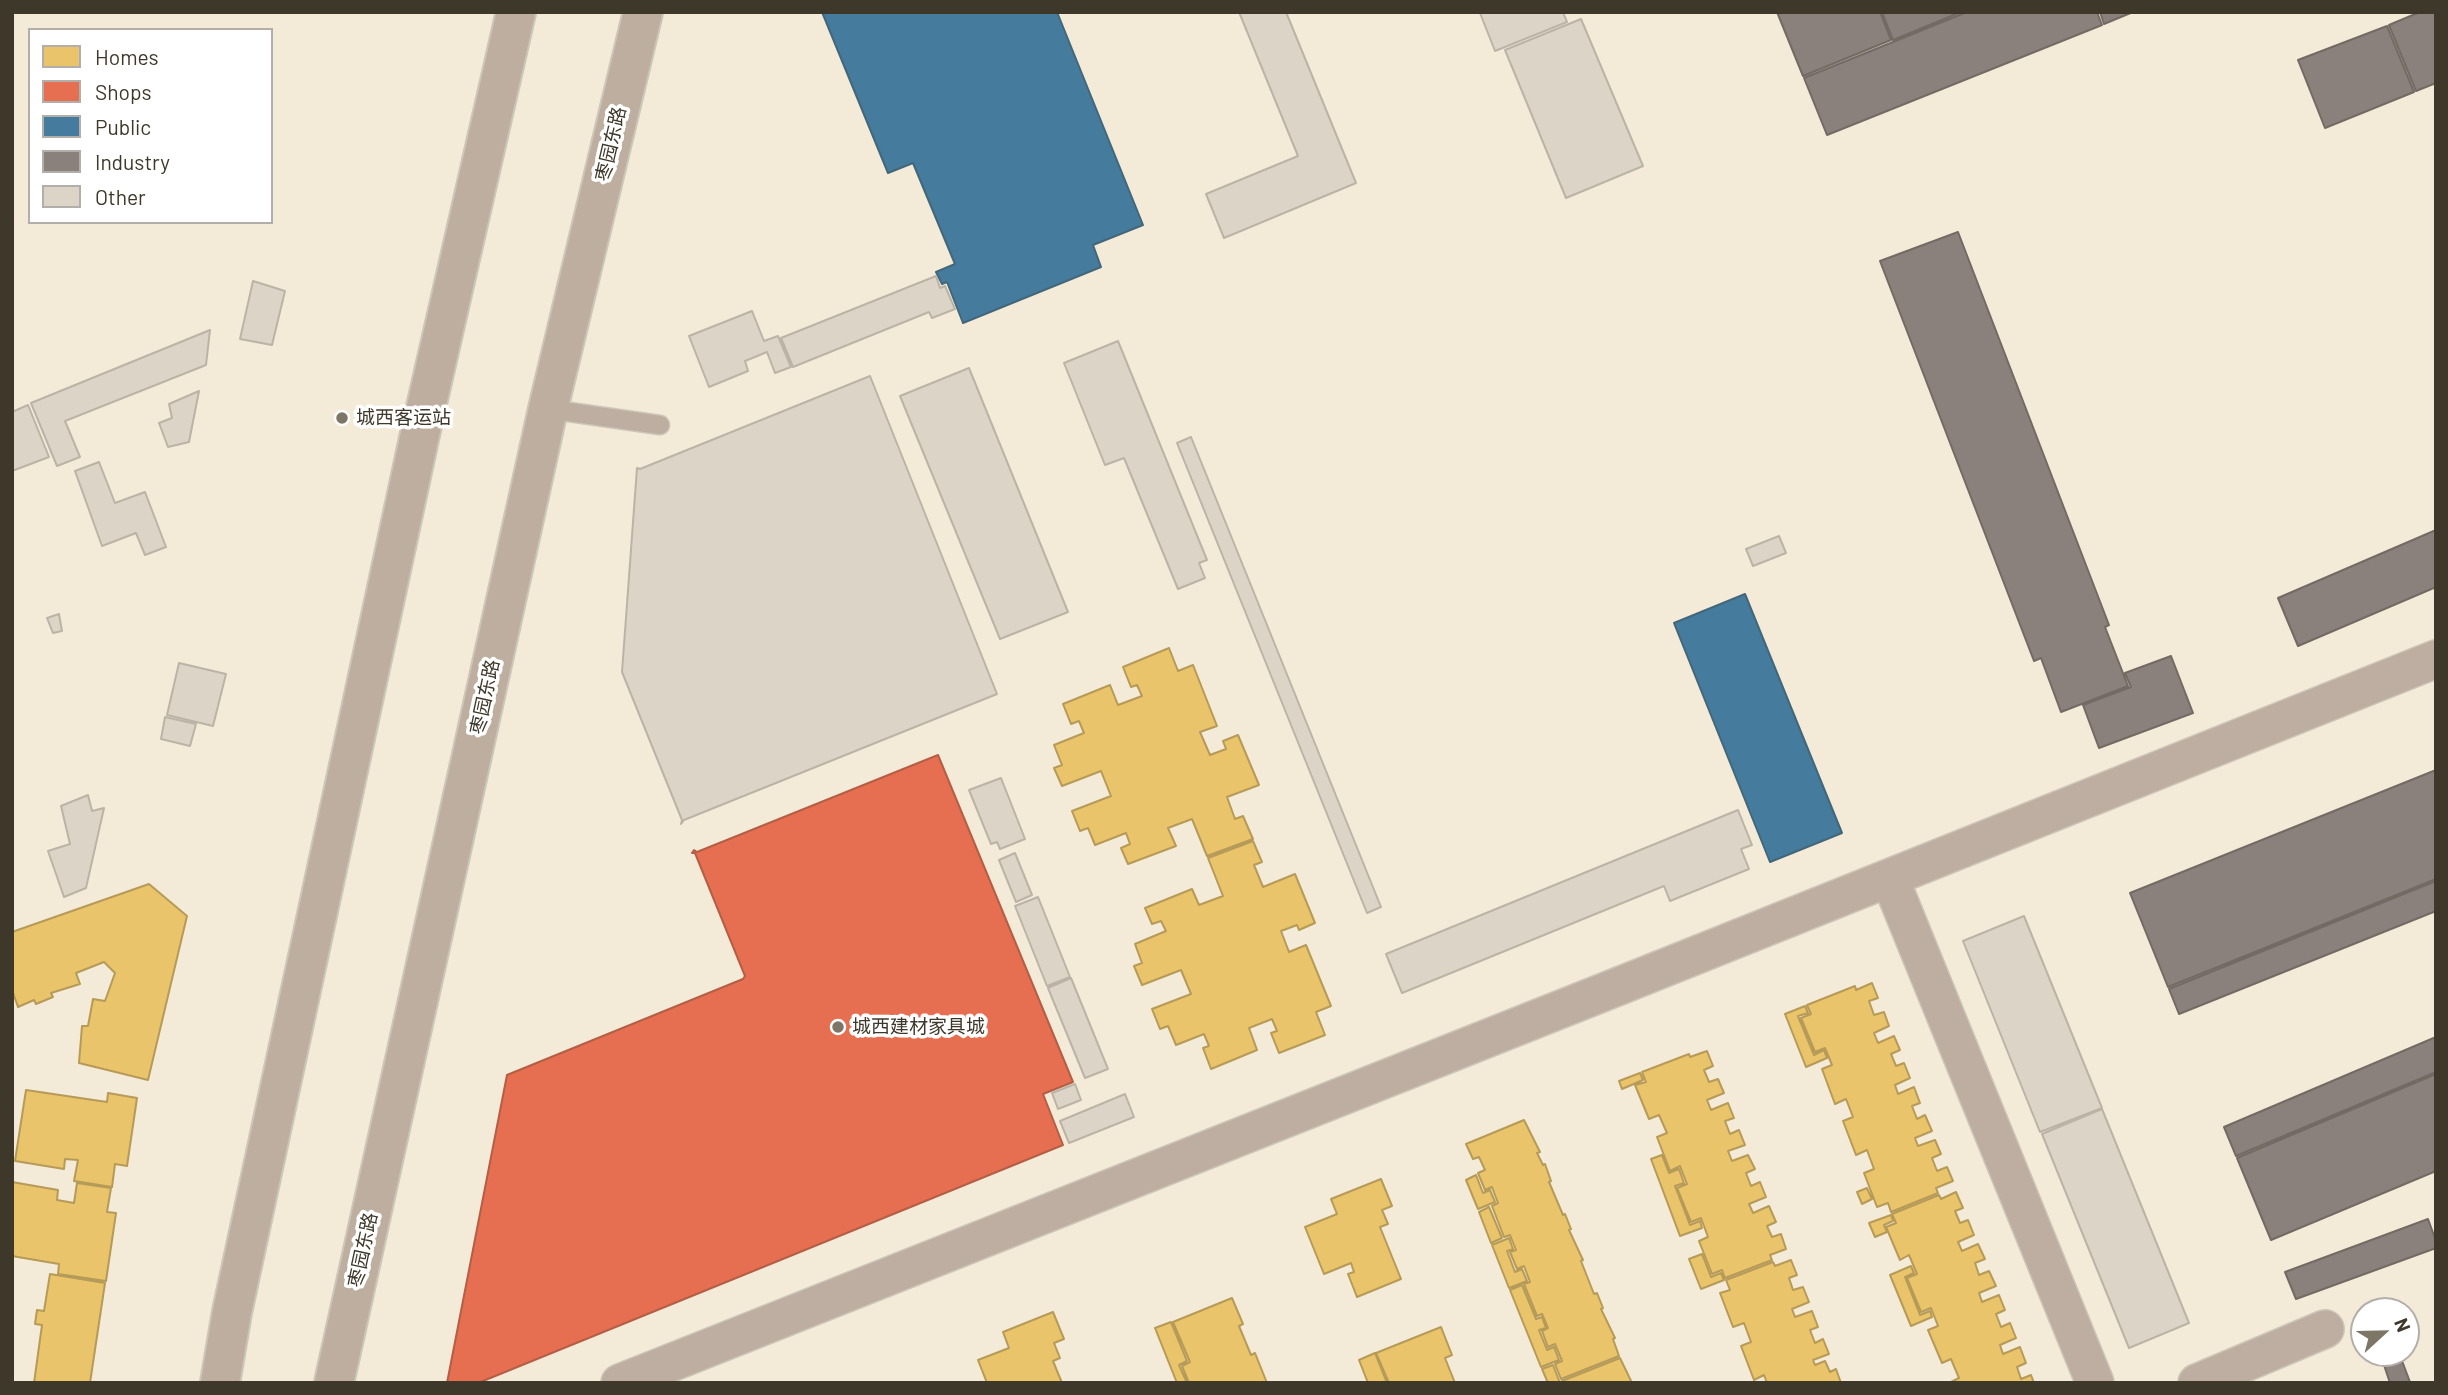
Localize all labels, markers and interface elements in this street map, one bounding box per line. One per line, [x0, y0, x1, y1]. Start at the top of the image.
legend [28, 28, 273, 224]
text: Homes [95, 44, 159, 69]
text: Shops [95, 79, 152, 104]
street label: 枣园东路 [591, 104, 631, 184]
text: Public [95, 114, 151, 139]
text: Industry [95, 149, 170, 174]
text: Other [95, 184, 146, 209]
place label: 城西客运站 [356, 407, 451, 429]
marker: 城西客运站 [334, 410, 350, 426]
street label: 枣园东路 [466, 657, 504, 737]
place label: 城西建材家具城 [852, 1016, 985, 1038]
marker: 城西建材家具城 [830, 1019, 846, 1035]
street label: 枣园东路 [344, 1210, 382, 1290]
north arrow [2350, 1297, 2420, 1367]
text: N [2390, 1315, 2416, 1335]

